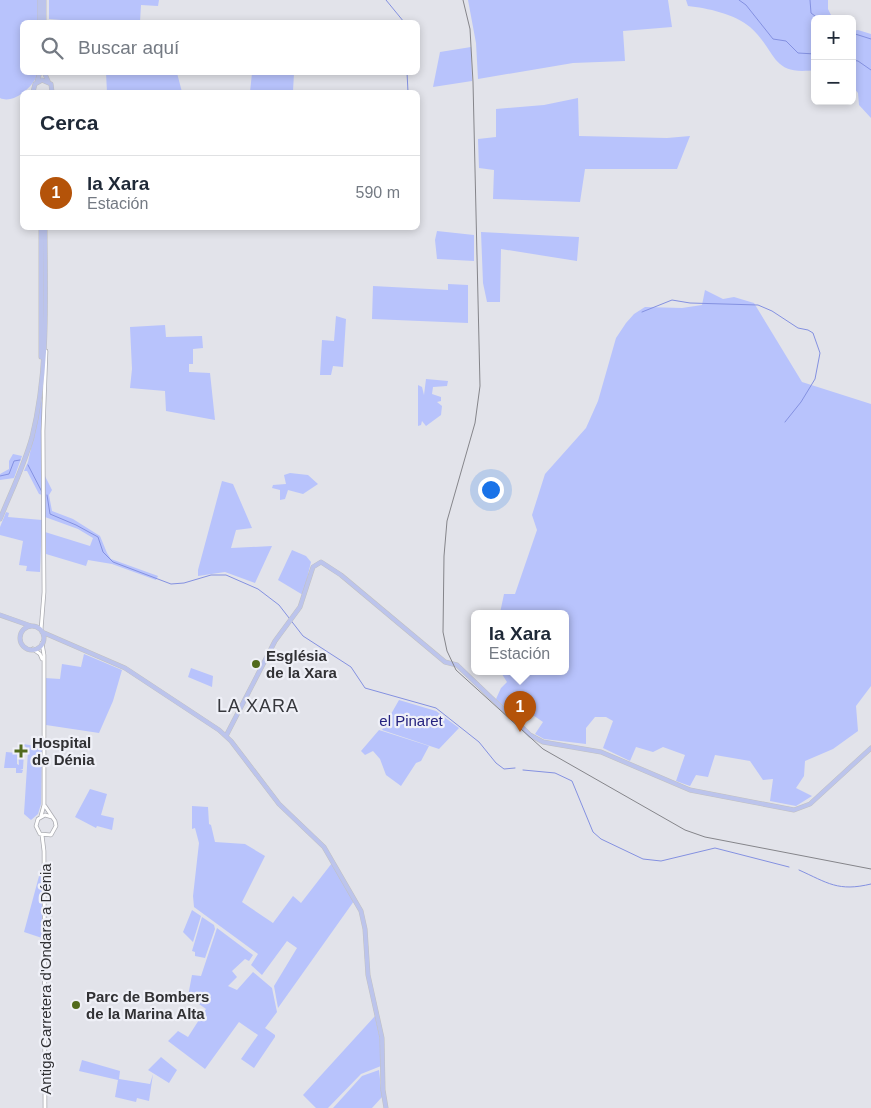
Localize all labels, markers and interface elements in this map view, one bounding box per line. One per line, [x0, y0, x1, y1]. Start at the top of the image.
map controls [811, 15, 856, 105]
button: + [811, 15, 856, 60]
search box [20, 20, 420, 75]
icon: search [38, 34, 66, 62]
text: Buscar aquí [78, 37, 179, 58]
button: − [811, 60, 856, 105]
text: Cerca [40, 111, 98, 134]
text: la Xara [87, 173, 149, 194]
text: 1 [52, 184, 60, 201]
text: 590 m [356, 184, 400, 201]
text: Estación [87, 195, 148, 212]
your location [478, 477, 504, 503]
popup [471, 610, 569, 675]
text: la Xara [489, 623, 551, 644]
text: Estación [489, 645, 550, 662]
place label: Església de la Xara [266, 647, 338, 681]
marker: Església de la Xara [250, 658, 262, 670]
pin: 1 [504, 691, 536, 732]
district label: LA XARA [217, 696, 299, 716]
park label: el Pinaret [379, 712, 444, 729]
place label: Hospital de Dénia [32, 734, 95, 768]
marker: Hospital de Dénia [14, 744, 28, 758]
street label: Antiga Carretera d'Ondara a Dénia [37, 863, 54, 1095]
place label: Parc de Bombers de la Marina Alta [86, 988, 209, 1022]
marker: Parc de Bombers de la Marina Alta [70, 999, 82, 1011]

